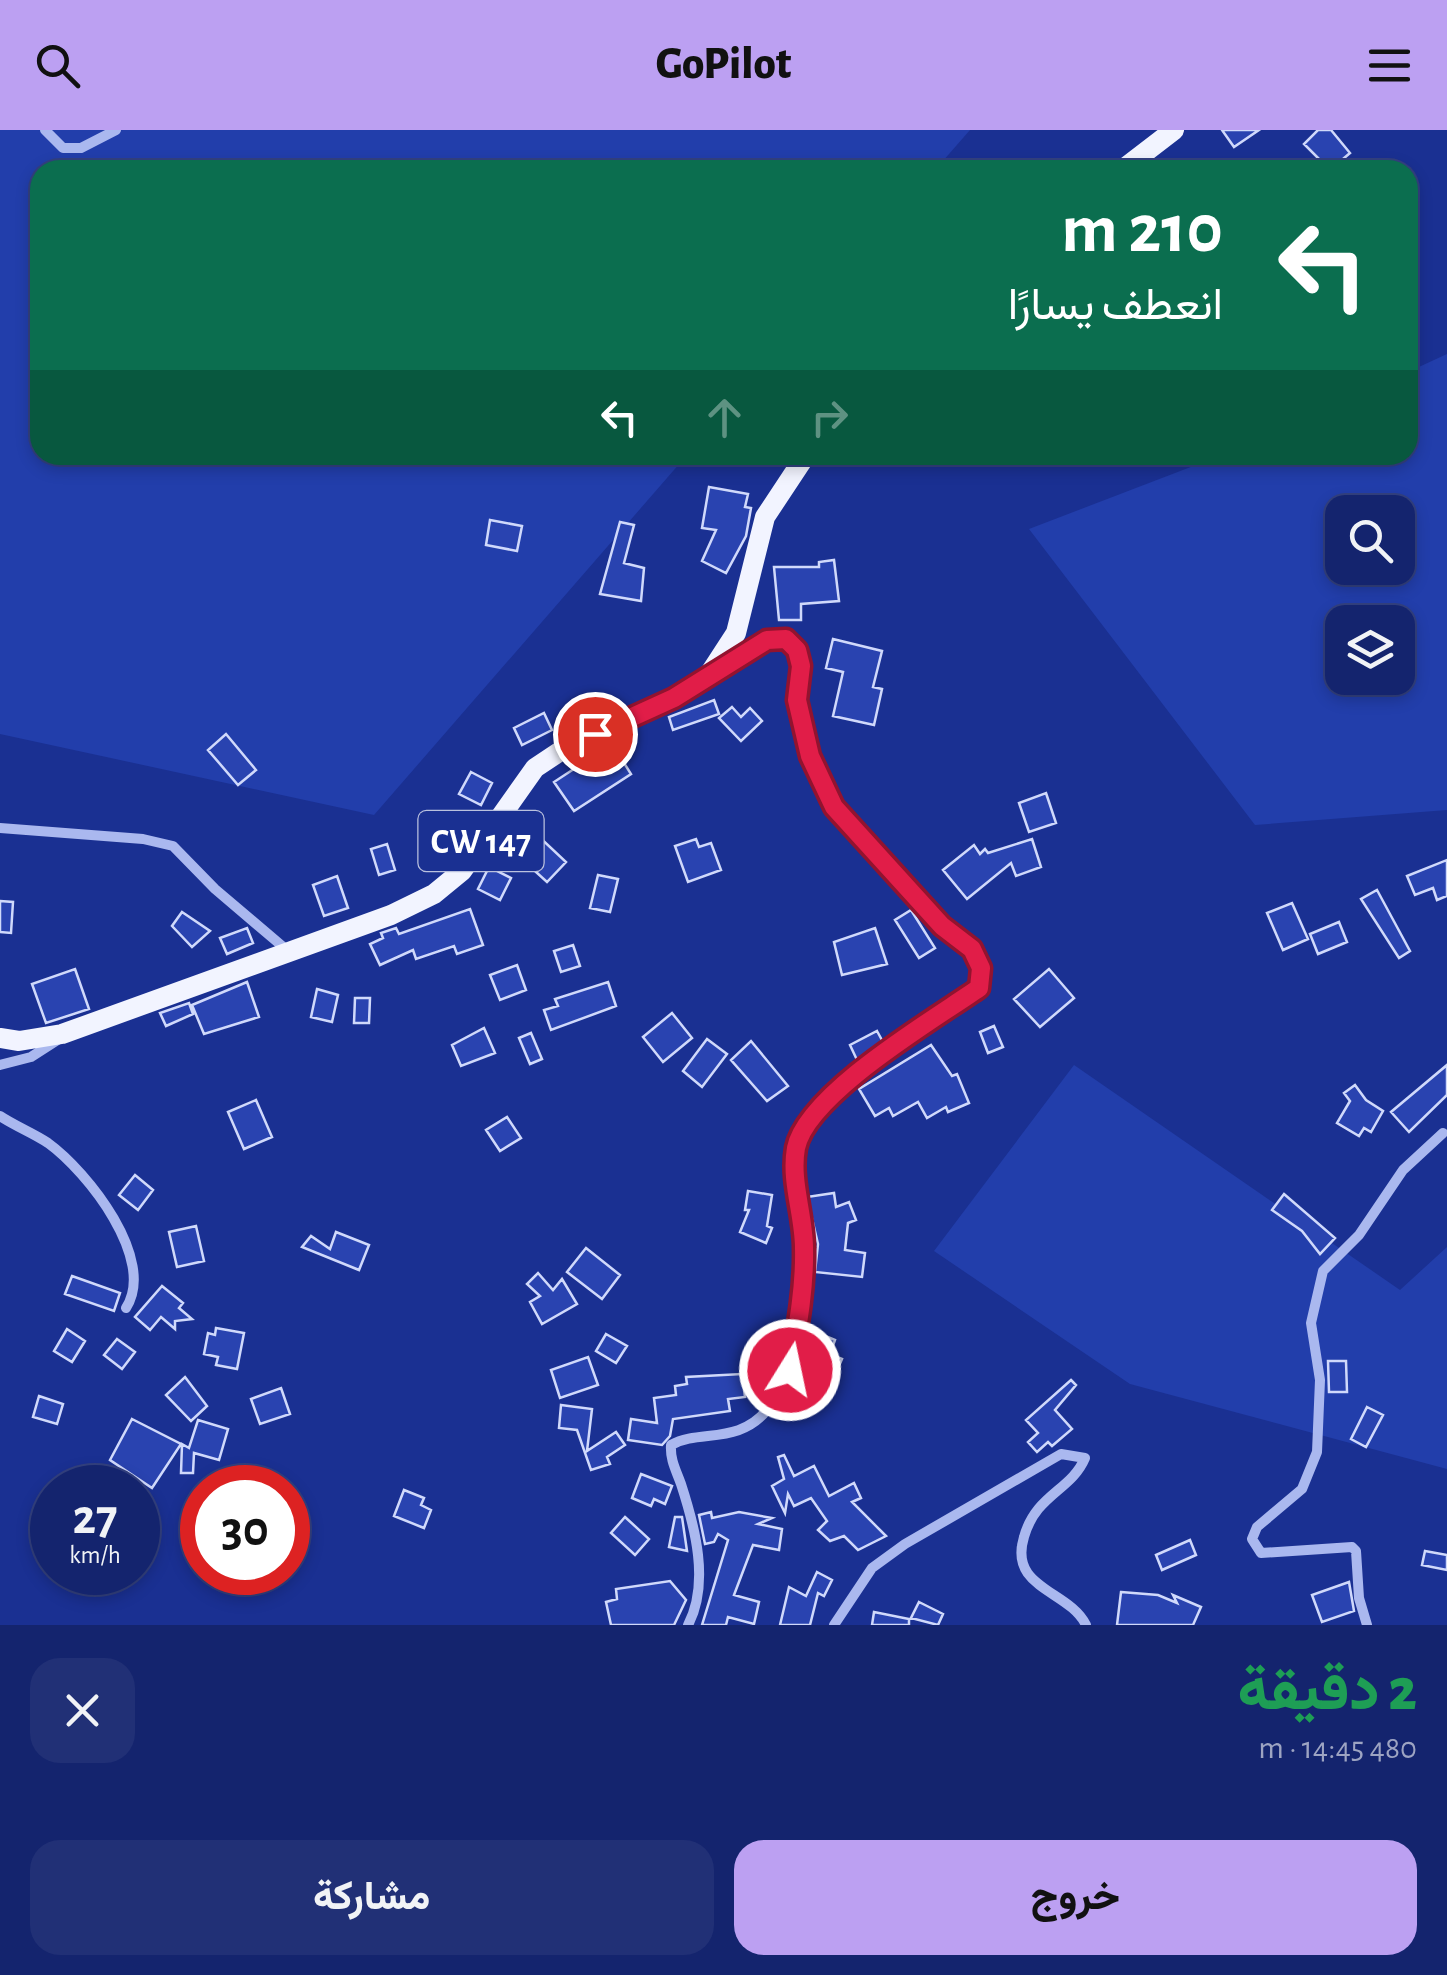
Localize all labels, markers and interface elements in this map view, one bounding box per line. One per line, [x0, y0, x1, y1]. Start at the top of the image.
icon: search [30, 38, 85, 93]
icon: menu [1362, 38, 1417, 93]
text: GoPilot [656, 42, 791, 87]
text: 210 m [1061, 195, 1223, 265]
icon: left [1258, 200, 1388, 330]
text: انعطف يسارًا [1008, 283, 1223, 328]
icon: left [592, 390, 647, 445]
icon: ahead [697, 390, 752, 445]
icon: right [802, 390, 857, 445]
map controls [1325, 495, 1415, 695]
button: search [1325, 495, 1415, 585]
button: layers [1325, 605, 1415, 695]
pin [553, 692, 638, 777]
icon: arrive [568, 707, 623, 762]
road number: CW 147 [418, 811, 544, 871]
position arrow [738, 1318, 842, 1422]
speed limit sign: 30 [180, 1465, 310, 1595]
text: 27 [72, 1493, 118, 1543]
text: km/h [69, 1543, 121, 1568]
button: close [30, 1658, 135, 1763]
text: 2 دقيقة [1237, 1661, 1417, 1721]
text: 480 m · 14:45 [1258, 1732, 1417, 1764]
button: مشاركة [30, 1840, 714, 1955]
button: خروج [734, 1840, 1417, 1955]

